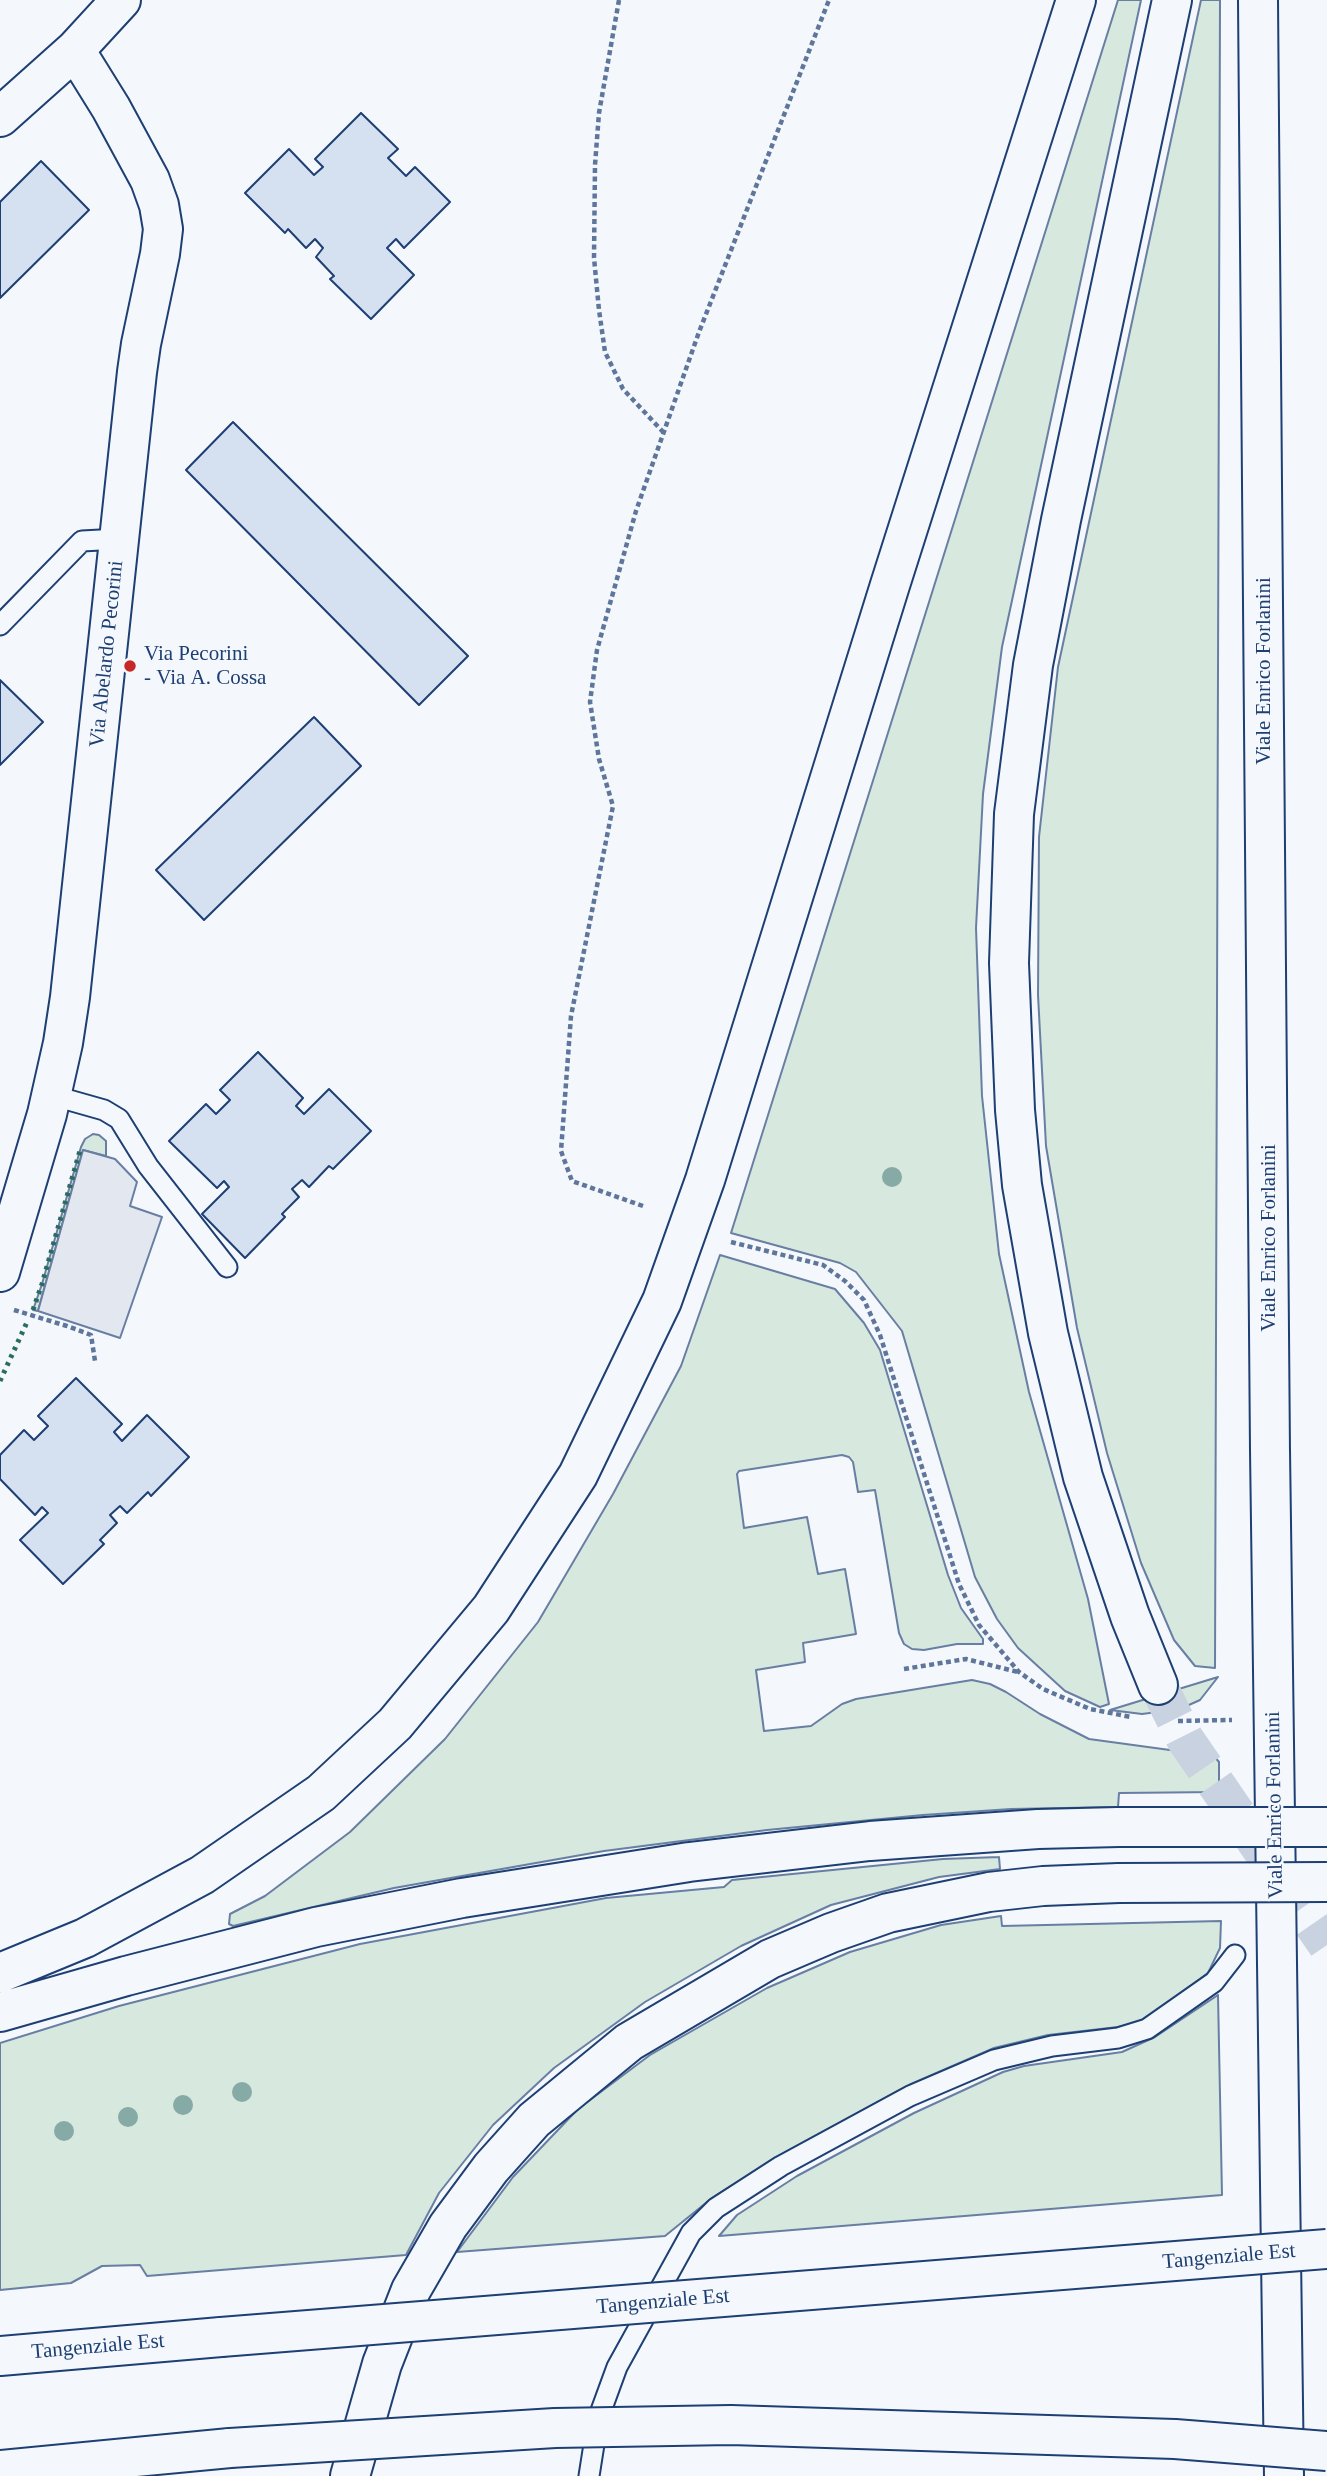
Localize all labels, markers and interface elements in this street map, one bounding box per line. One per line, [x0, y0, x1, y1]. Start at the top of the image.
street label: Via Abelardo Pecorini [85, 559, 129, 749]
street label: Viale Enrico Forlanini [1251, 577, 1277, 765]
place label: Via Pecorini - Via A. Cossa [144, 641, 266, 691]
marker: Via Pecorini - Via A. Cossa [122, 658, 138, 674]
street label: Viale Enrico Forlanini [1256, 1144, 1282, 1332]
street label: Viale Enrico Forlanini [1261, 1711, 1289, 1899]
street label: Tangenziale Est [1162, 2239, 1296, 2275]
street label: Tangenziale Est [596, 2284, 730, 2320]
street label: Tangenziale Est [31, 2329, 165, 2365]

